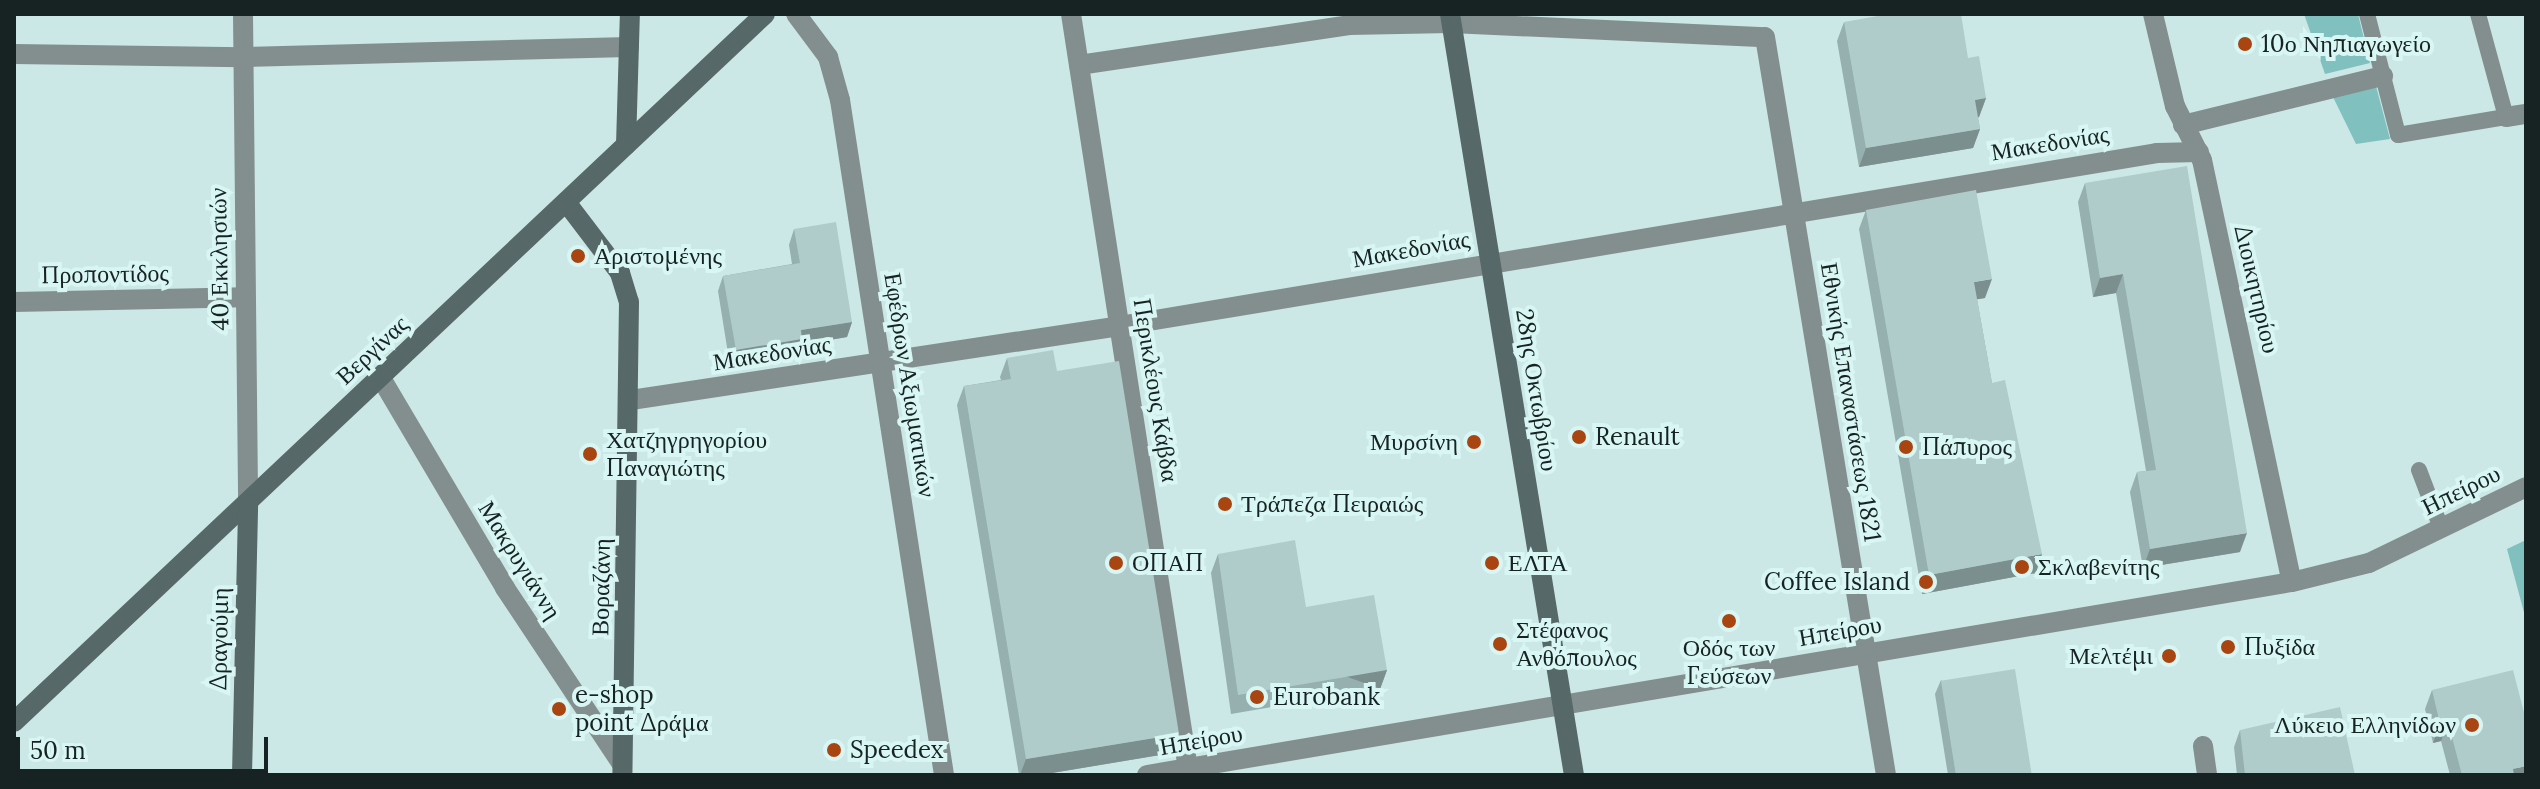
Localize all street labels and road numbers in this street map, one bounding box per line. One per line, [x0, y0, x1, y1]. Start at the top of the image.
street label: Μακεδονίας [1989, 119, 2111, 167]
street label: 40 Εκκλησιών [203, 187, 235, 331]
street label: Διοικητηρίου [2228, 222, 2286, 356]
street label: Μακεδονίας [1350, 225, 1472, 273]
street label: Προποντίδος [41, 258, 169, 290]
street label: Εθνικής Επαναστάσεως 1821 [1815, 260, 1887, 544]
street label: Εφέδρων Αξιωματικών [878, 271, 942, 499]
street label: Περικλέους Κάβδα [1127, 296, 1185, 484]
street label: 28ης Οκτωβρίου [1510, 307, 1564, 473]
street label: Βεργίνας [330, 309, 414, 391]
street label: Μακεδονίας [711, 329, 833, 377]
street label: Ηπείρου [2417, 459, 2505, 521]
street label: Μακρυγιάννη [472, 496, 568, 624]
street label: Βοραζάνη [586, 538, 616, 636]
street label: Δραγούμη [204, 587, 234, 691]
street label: Ηπείρου [1796, 610, 1884, 652]
street label: Ηπείρου [1157, 719, 1245, 761]

